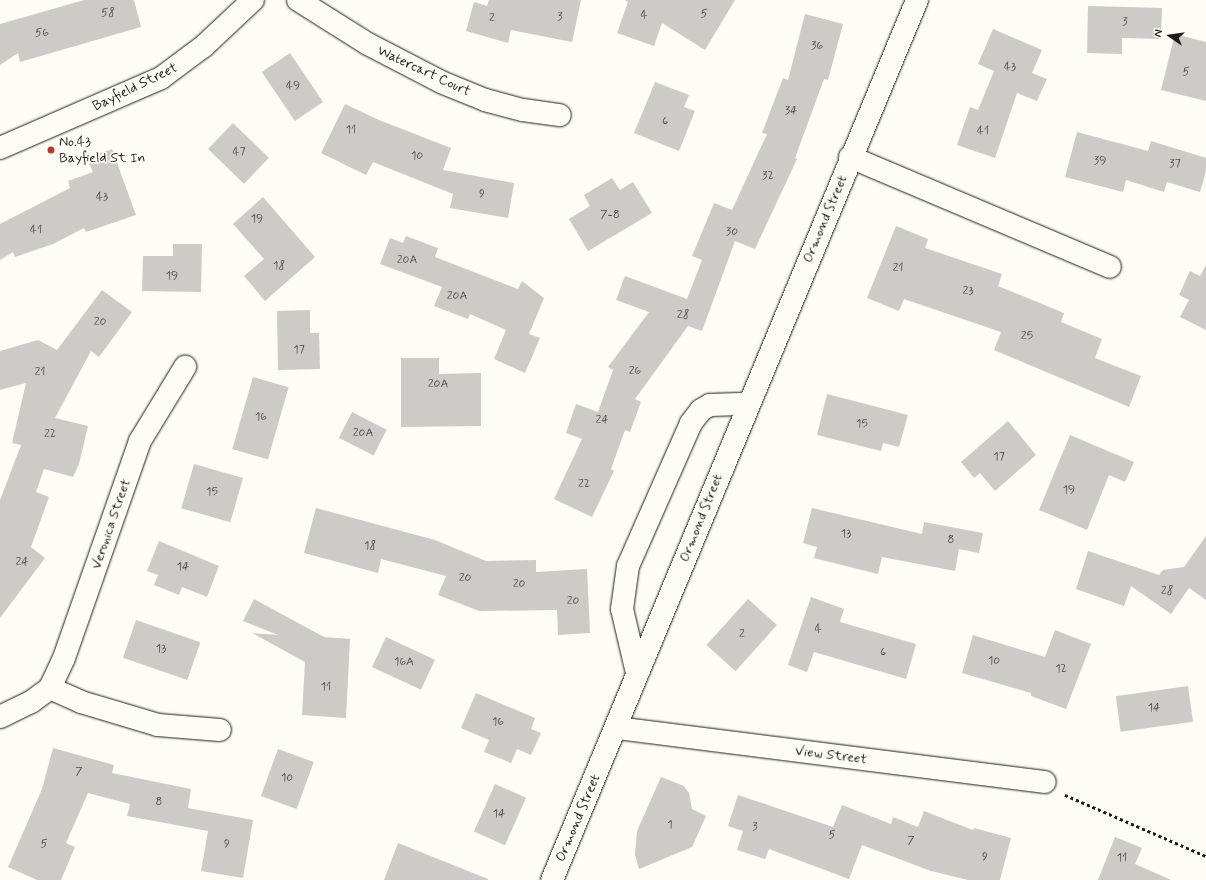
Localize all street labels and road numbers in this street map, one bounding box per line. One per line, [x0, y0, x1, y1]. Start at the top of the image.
street label: Watercart Court [375, 42, 473, 100]
street label: Bayfield Street [90, 59, 180, 115]
street label: Ormond Street [799, 172, 851, 266]
street label: Ormond Street [675, 471, 727, 565]
street label: Veronica Street [88, 477, 134, 571]
street label: View Street [794, 742, 868, 768]
street label: Ormond Street [552, 771, 604, 865]

